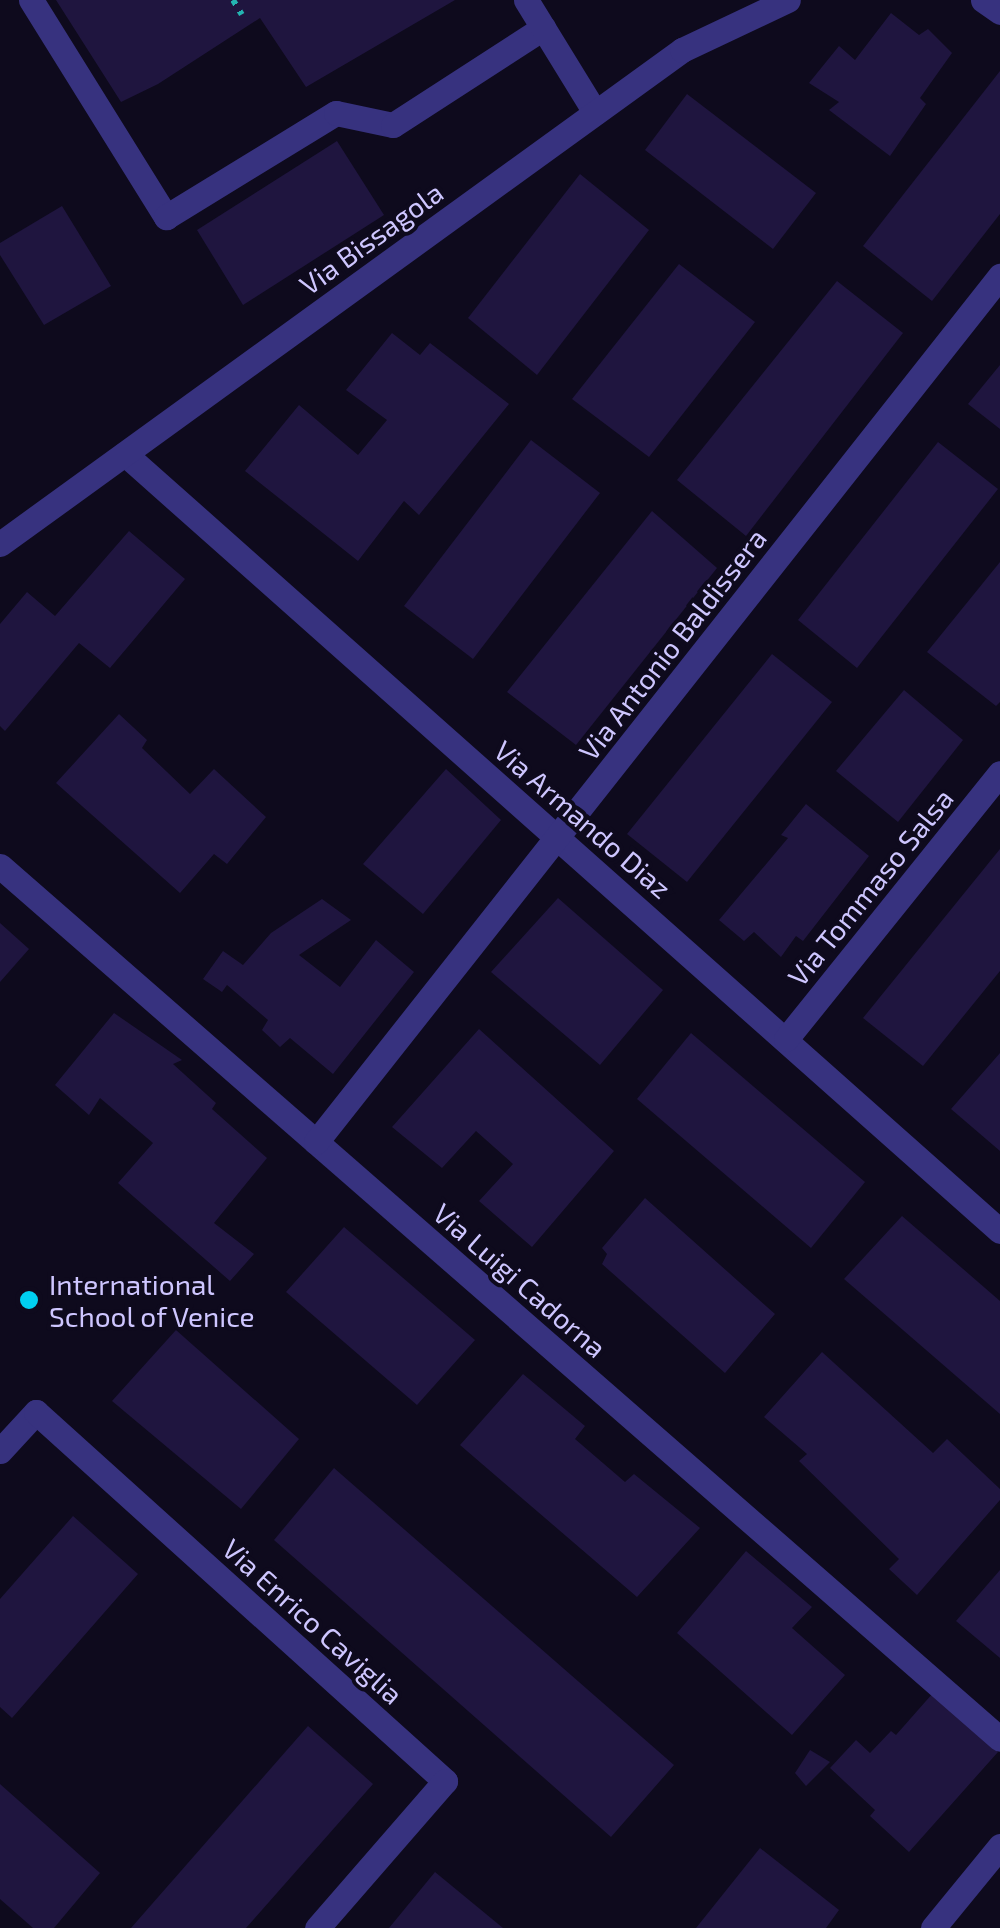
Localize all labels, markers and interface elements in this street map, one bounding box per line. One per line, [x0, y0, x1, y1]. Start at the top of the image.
street label: Via Bissagola [293, 175, 449, 301]
street label: Via Antonio Baldissera [571, 521, 773, 767]
street label: Via Armando Diaz [488, 733, 678, 905]
street label: Via Tommaso Salsa [780, 781, 960, 993]
street label: Via Luigi Cadorna [427, 1196, 613, 1364]
place label: International School of Venice [49, 1267, 257, 1333]
marker: International School of Venice [18, 1289, 40, 1311]
street label: Via Enrico Caviglia [216, 1531, 410, 1711]

